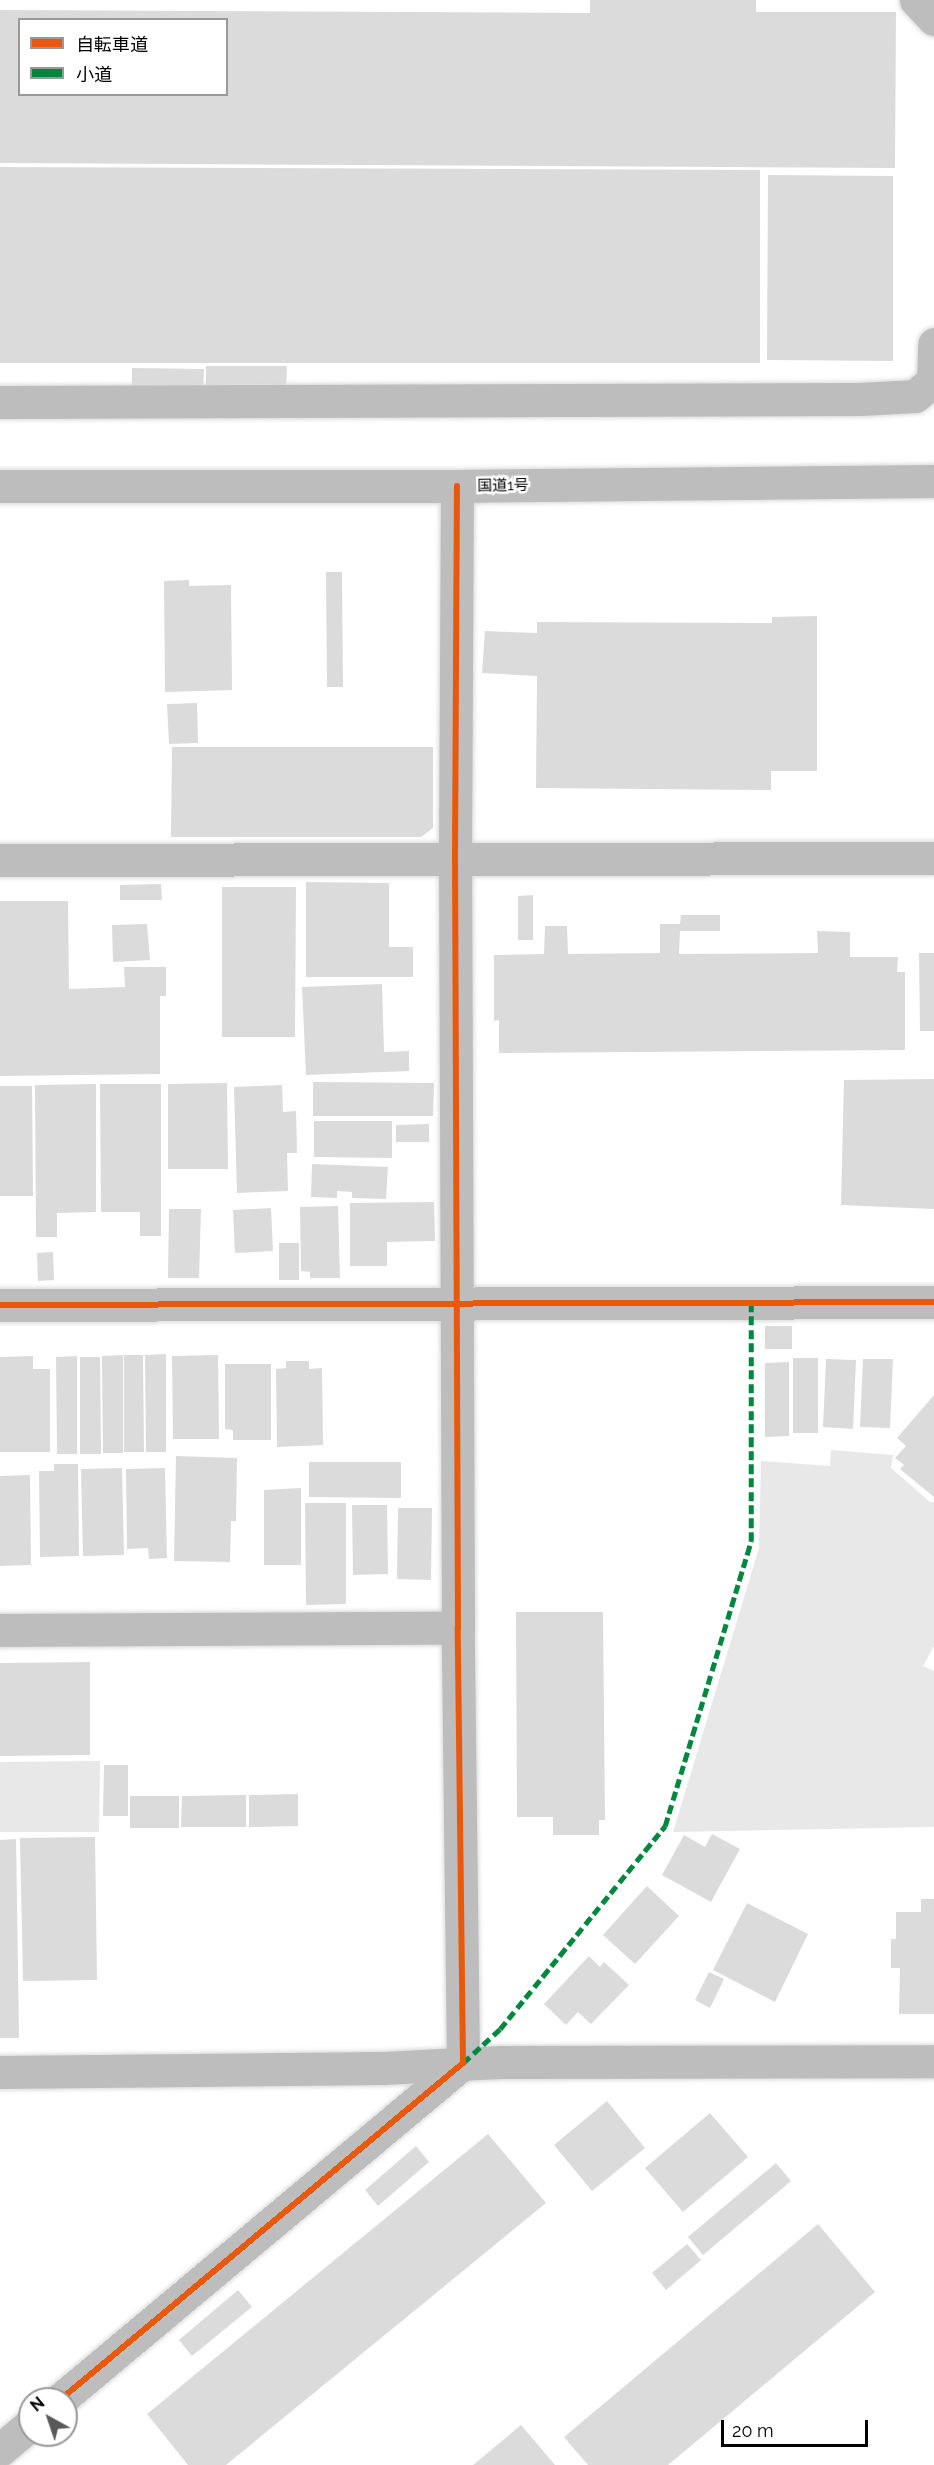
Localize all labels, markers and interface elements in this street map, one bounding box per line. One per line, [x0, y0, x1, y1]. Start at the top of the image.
legend [18, 18, 228, 96]
text: 自転車道 [76, 34, 148, 55]
text: 小道 [76, 64, 112, 85]
street label: 国道1号 [477, 477, 529, 495]
north arrow [18, 2387, 78, 2447]
text: N [27, 2393, 48, 2416]
scale bar [724, 2408, 871, 2446]
text: 20 m [732, 2420, 774, 2441]

